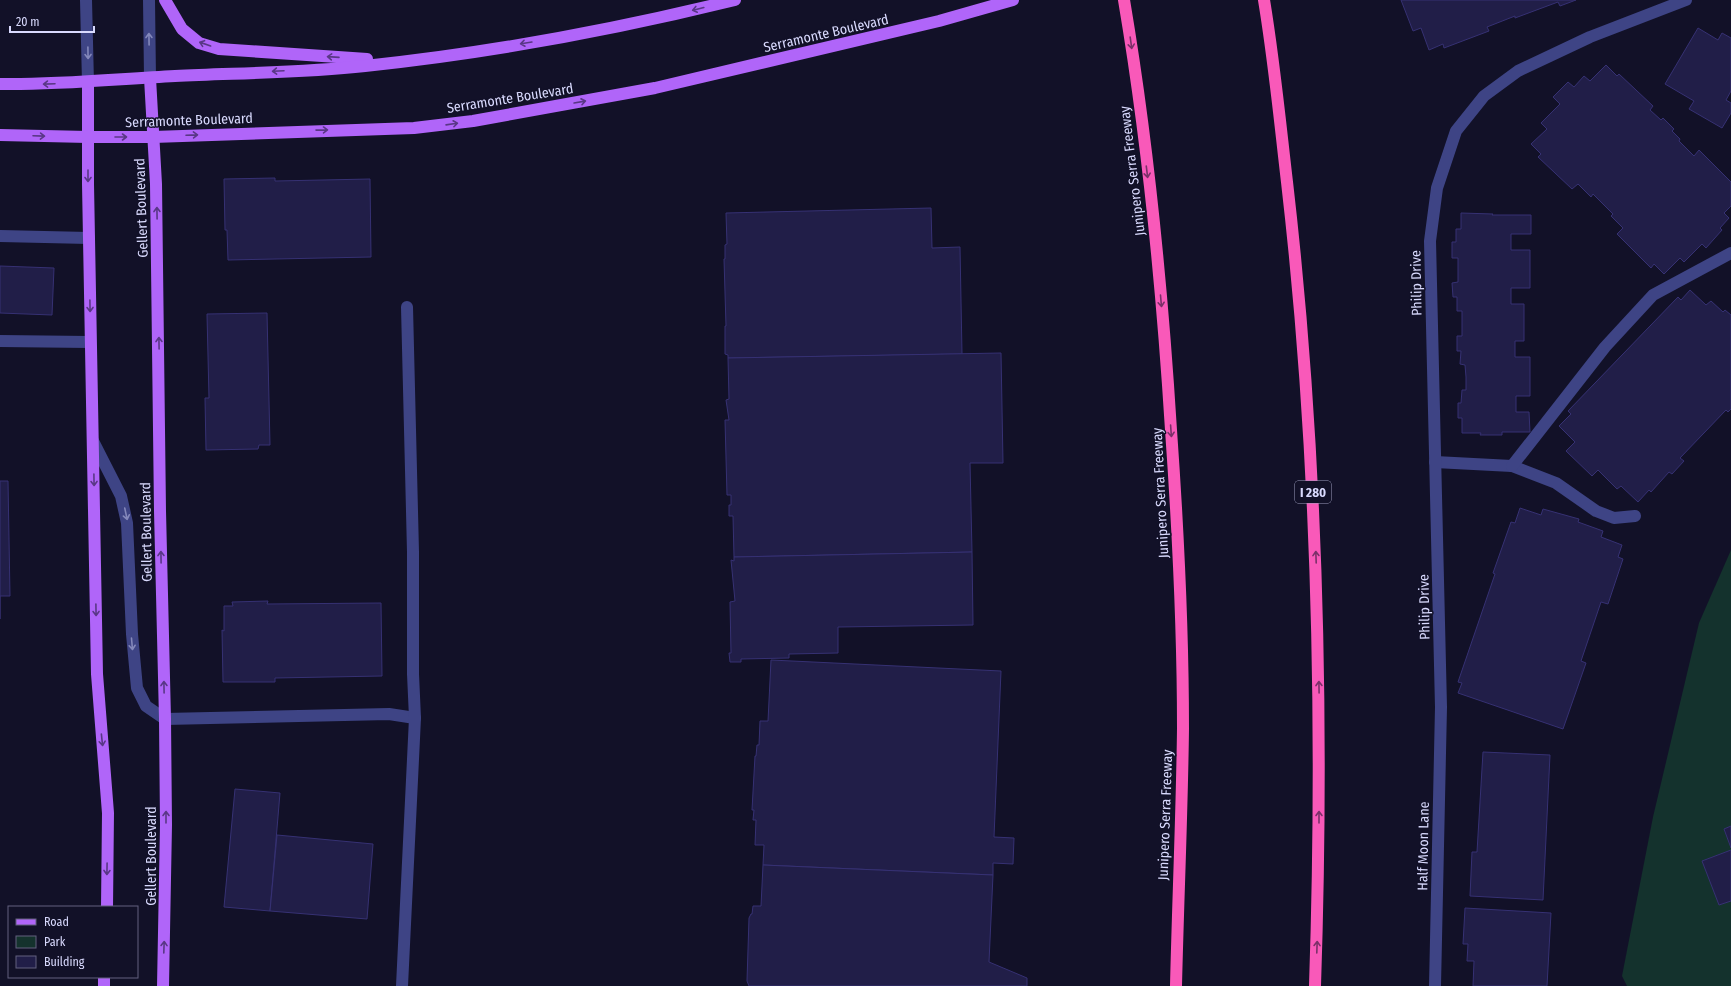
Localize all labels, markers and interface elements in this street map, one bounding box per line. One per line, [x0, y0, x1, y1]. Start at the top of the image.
one-way arrow [691, 6, 704, 14]
scale bar [10, 8, 94, 34]
street label: Serramonte Boulevard [762, 11, 890, 56]
text: 20 m [16, 15, 40, 29]
one-way arrow [145, 33, 153, 46]
one-way arrow [1127, 36, 1135, 49]
one-way arrow [520, 39, 533, 47]
one-way arrow [199, 40, 211, 48]
one-way arrow [84, 46, 92, 59]
one-way arrow [327, 54, 340, 61]
one-way arrow [272, 68, 285, 75]
street label: Serramonte Boulevard [446, 80, 575, 117]
one-way arrow [43, 81, 56, 88]
one-way arrow [573, 98, 586, 106]
street label: Junipero Serra Freeway [1116, 104, 1149, 237]
street label: Serramonte Boulevard [125, 110, 253, 131]
one-way arrow [445, 120, 458, 127]
one-way arrow [315, 126, 328, 134]
one-way arrow [185, 131, 198, 139]
one-way arrow [32, 132, 45, 140]
one-way arrow [114, 133, 127, 141]
street label: Gellert Boulevard [131, 158, 152, 258]
one-way arrow [1144, 165, 1151, 178]
one-way arrow [84, 169, 92, 182]
one-way arrow [153, 207, 160, 220]
street label: Philip Drive [1407, 250, 1426, 316]
one-way arrow [1158, 294, 1165, 307]
one-way arrow [86, 299, 94, 312]
one-way arrow [155, 337, 163, 350]
one-way arrow [1168, 424, 1175, 437]
street label: Junipero Serra Freeway [1149, 426, 1172, 559]
one-way arrow [90, 473, 97, 486]
road number: I 280 [1295, 481, 1331, 503]
street label: Gellert Boulevard [137, 482, 156, 582]
one-way arrow [122, 508, 130, 521]
one-way arrow [157, 551, 165, 564]
one-way arrow [1312, 551, 1319, 564]
street label: Philip Drive [1415, 574, 1434, 640]
one-way arrow [92, 603, 100, 616]
one-way arrow [129, 637, 136, 650]
one-way arrow [161, 681, 168, 694]
one-way arrow [1315, 681, 1323, 694]
one-way arrow [98, 733, 106, 746]
street label: Junipero Serra Freeway [1155, 749, 1176, 881]
street label: Half Moon Lane [1414, 801, 1433, 891]
street label: Gellert Boulevard [143, 806, 160, 906]
one-way arrow [162, 811, 170, 824]
one-way arrow [1315, 811, 1323, 824]
one-way arrow [103, 862, 111, 875]
legend [8, 906, 138, 978]
text: Road [44, 915, 69, 929]
text: Park [44, 935, 66, 949]
one-way arrow [161, 941, 168, 954]
one-way arrow [1313, 941, 1320, 954]
text: Building [44, 955, 85, 969]

